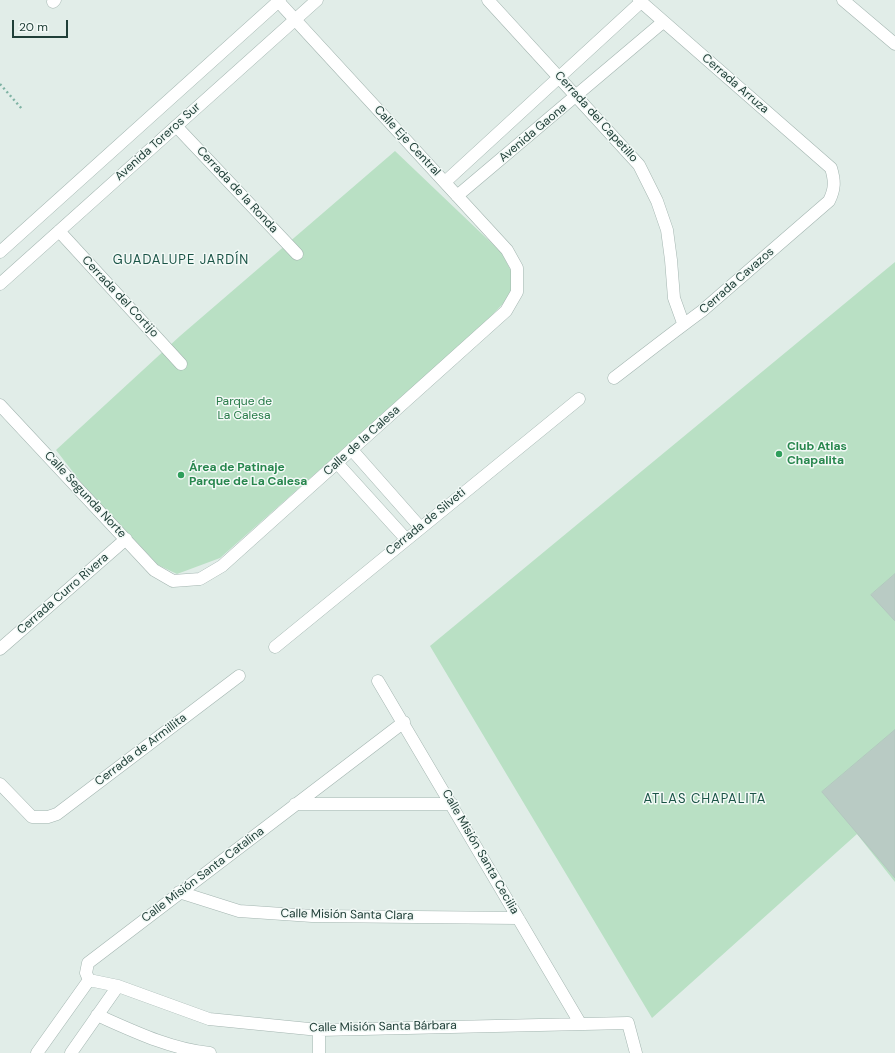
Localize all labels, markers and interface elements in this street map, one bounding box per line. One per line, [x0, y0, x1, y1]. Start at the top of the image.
scale bar [14, 12, 70, 38]
text: 20 m [19, 19, 48, 35]
street label: Cerrada Arruza [699, 51, 771, 117]
street label: Cerrada del Capetillo [551, 68, 641, 166]
street label: Avenida Toreros Sur [112, 100, 204, 184]
street label: Avenida Gaona [496, 101, 570, 165]
street label: Calle Eje Central [371, 103, 443, 179]
street label: Cerrada de la Ronda [193, 144, 281, 236]
street label: Cerrada Cavazos [697, 245, 777, 317]
street label: Cerrada del Cortijo [79, 253, 161, 341]
district label: GUADALUPE JARDÍN [113, 253, 249, 269]
park label: Parque de La Calesa [216, 395, 272, 423]
street label: Calle de la Calesa [321, 403, 403, 479]
place label: Club Atlas Chapalita [787, 440, 847, 468]
street label: Calle Segunda Norte [41, 449, 129, 541]
marker: Club Atlas Chapalita [774, 449, 784, 459]
place label: Área de Patinaje Parque de La Calesa [189, 461, 307, 489]
marker: Área de Patinaje Parque de La Calesa [176, 470, 186, 480]
street label: Cerrada de Silveti [383, 485, 469, 559]
street label: Cerrada Curro Rivera [14, 550, 112, 638]
street label: Cerrada de Armillita [92, 711, 190, 789]
street label: Calle Misión Santa Cecilia [438, 787, 522, 917]
district label: ATLAS CHAPALITA [643, 792, 767, 808]
street label: Calle Misión Santa Catalina [139, 824, 267, 926]
street label: Calle Misión Santa Clara [280, 907, 414, 923]
street label: Calle Misión Santa Bárbara [309, 1019, 457, 1035]

